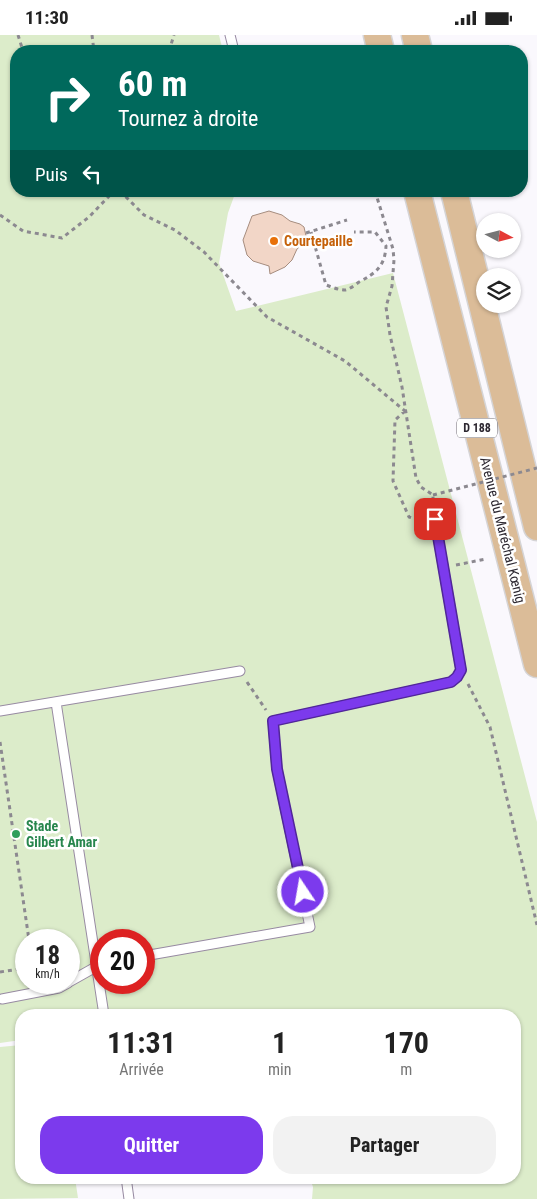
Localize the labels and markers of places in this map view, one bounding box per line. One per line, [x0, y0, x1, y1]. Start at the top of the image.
place label: Courtepaille [284, 233, 353, 249]
marker: Courtepaille [268, 235, 280, 247]
pin [414, 498, 456, 540]
place label: Stade Gilbert Amar [26, 818, 97, 850]
marker: Stade Gilbert Amar [10, 828, 22, 840]

